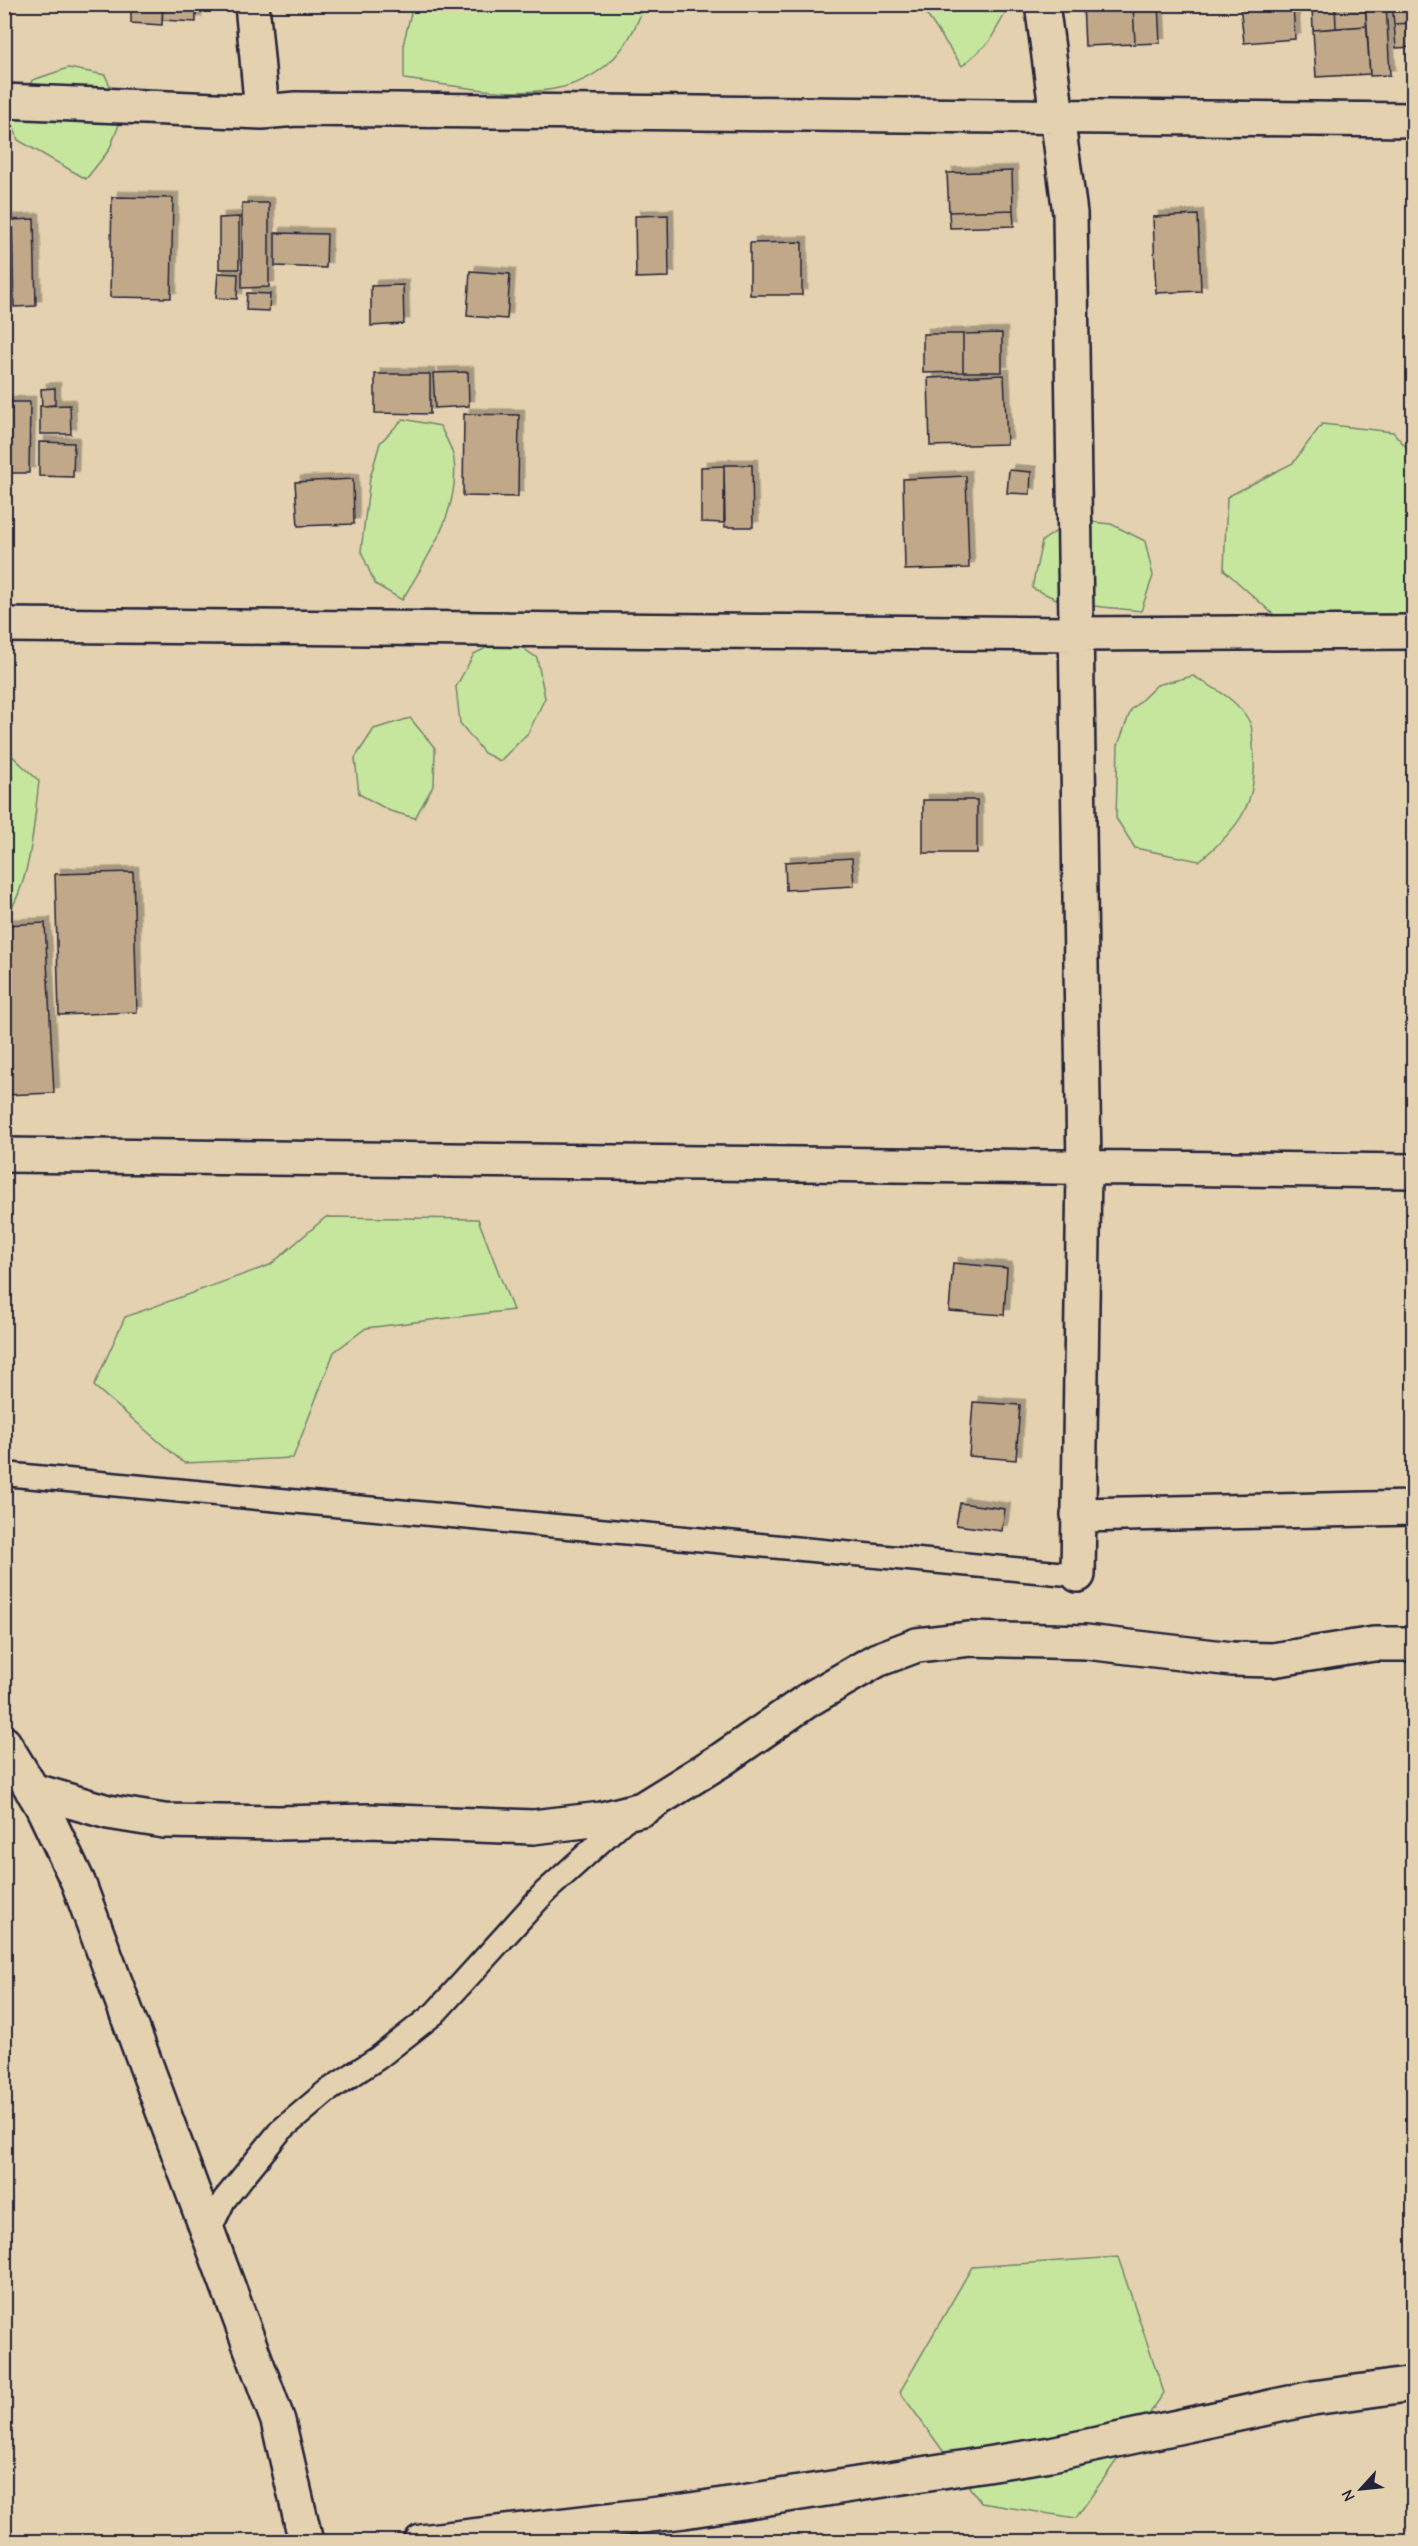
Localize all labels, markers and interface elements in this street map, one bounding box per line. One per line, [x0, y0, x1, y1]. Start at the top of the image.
north arrow [1331, 2459, 1391, 2519]
text: N [1338, 2487, 1359, 2504]

